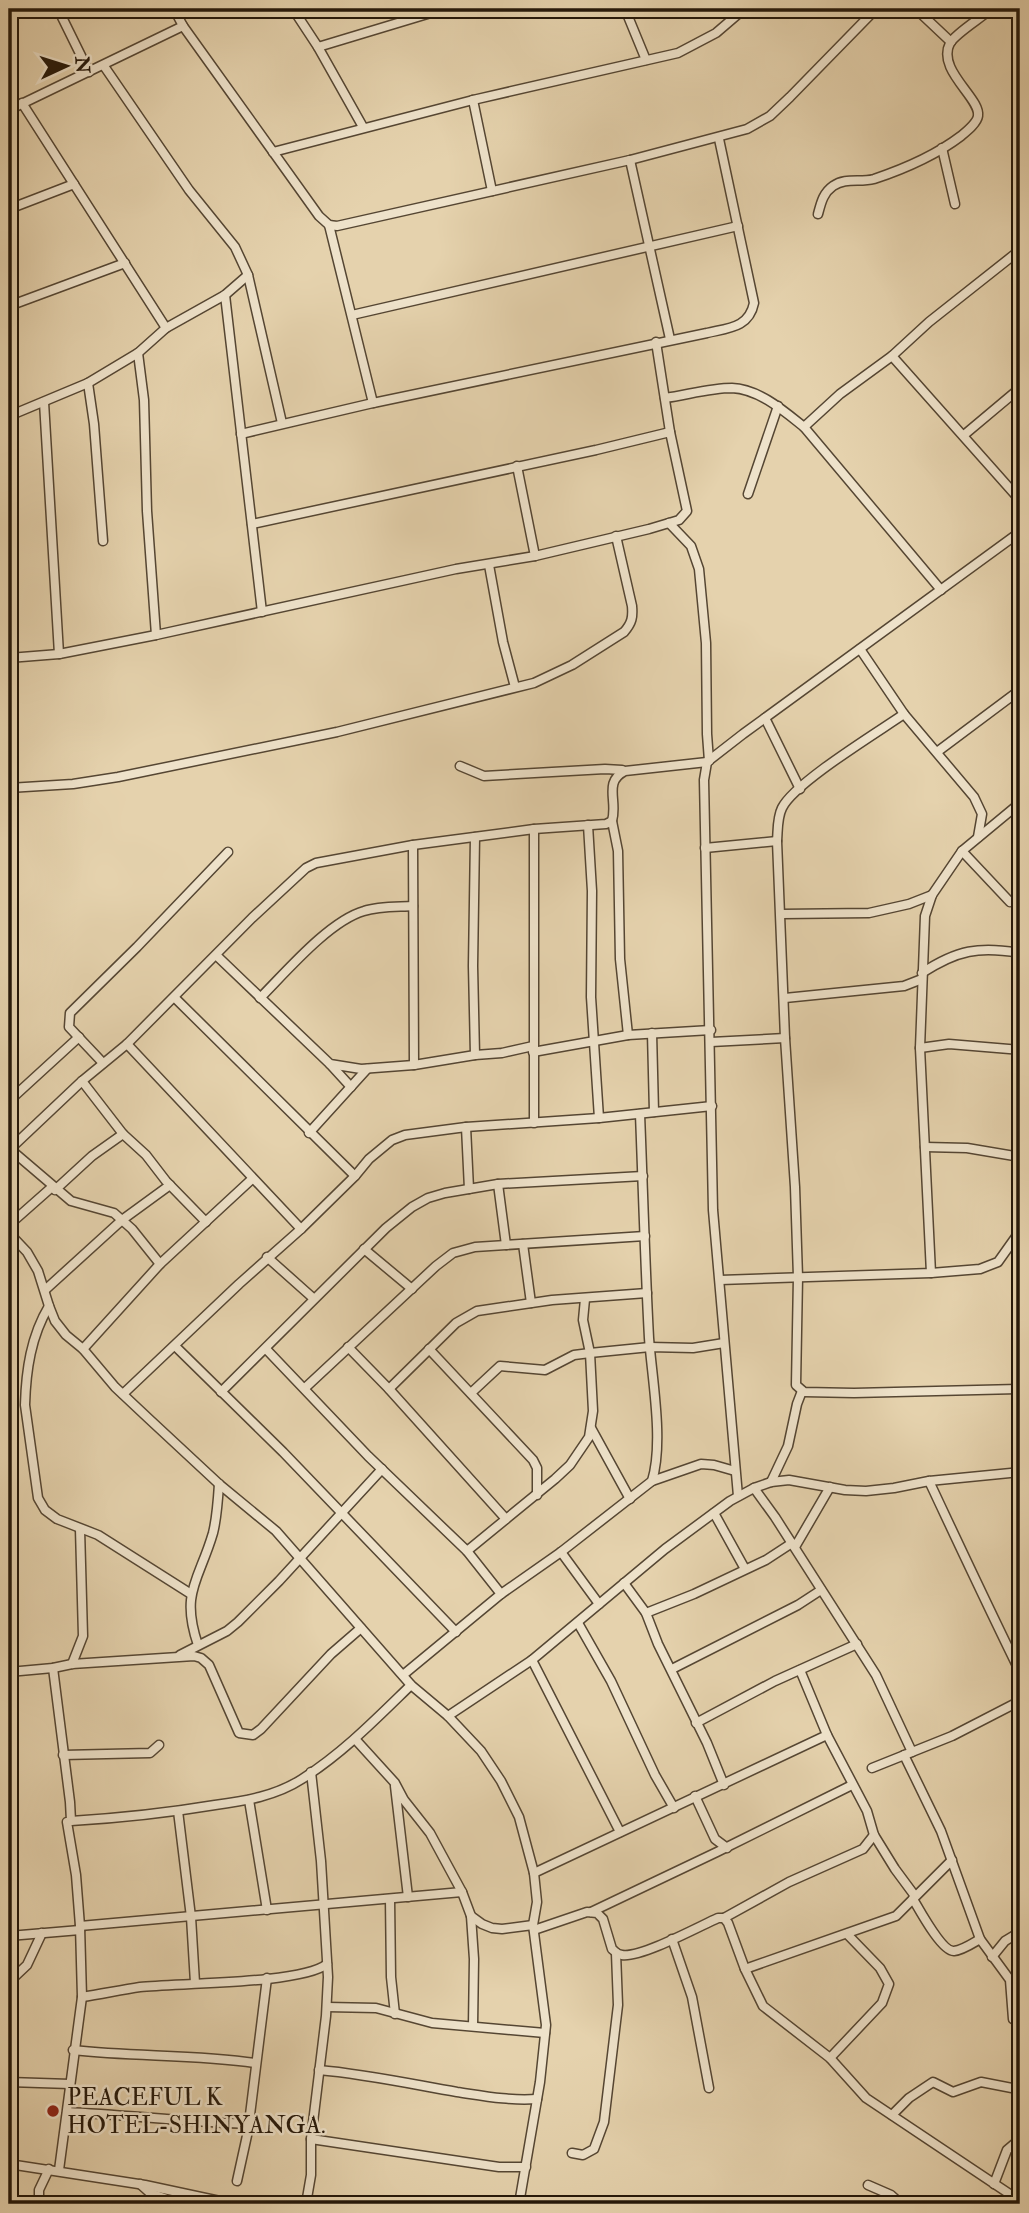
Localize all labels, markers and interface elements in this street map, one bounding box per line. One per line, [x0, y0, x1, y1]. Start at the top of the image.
north arrow [32, 32, 102, 102]
text: N [69, 55, 95, 75]
place label: PEACEFUL K HOTEL-SHINYANGA. [67, 2082, 326, 2141]
marker: PEACEFUL K HOTEL-SHINYANGA. [45, 2103, 61, 2119]

